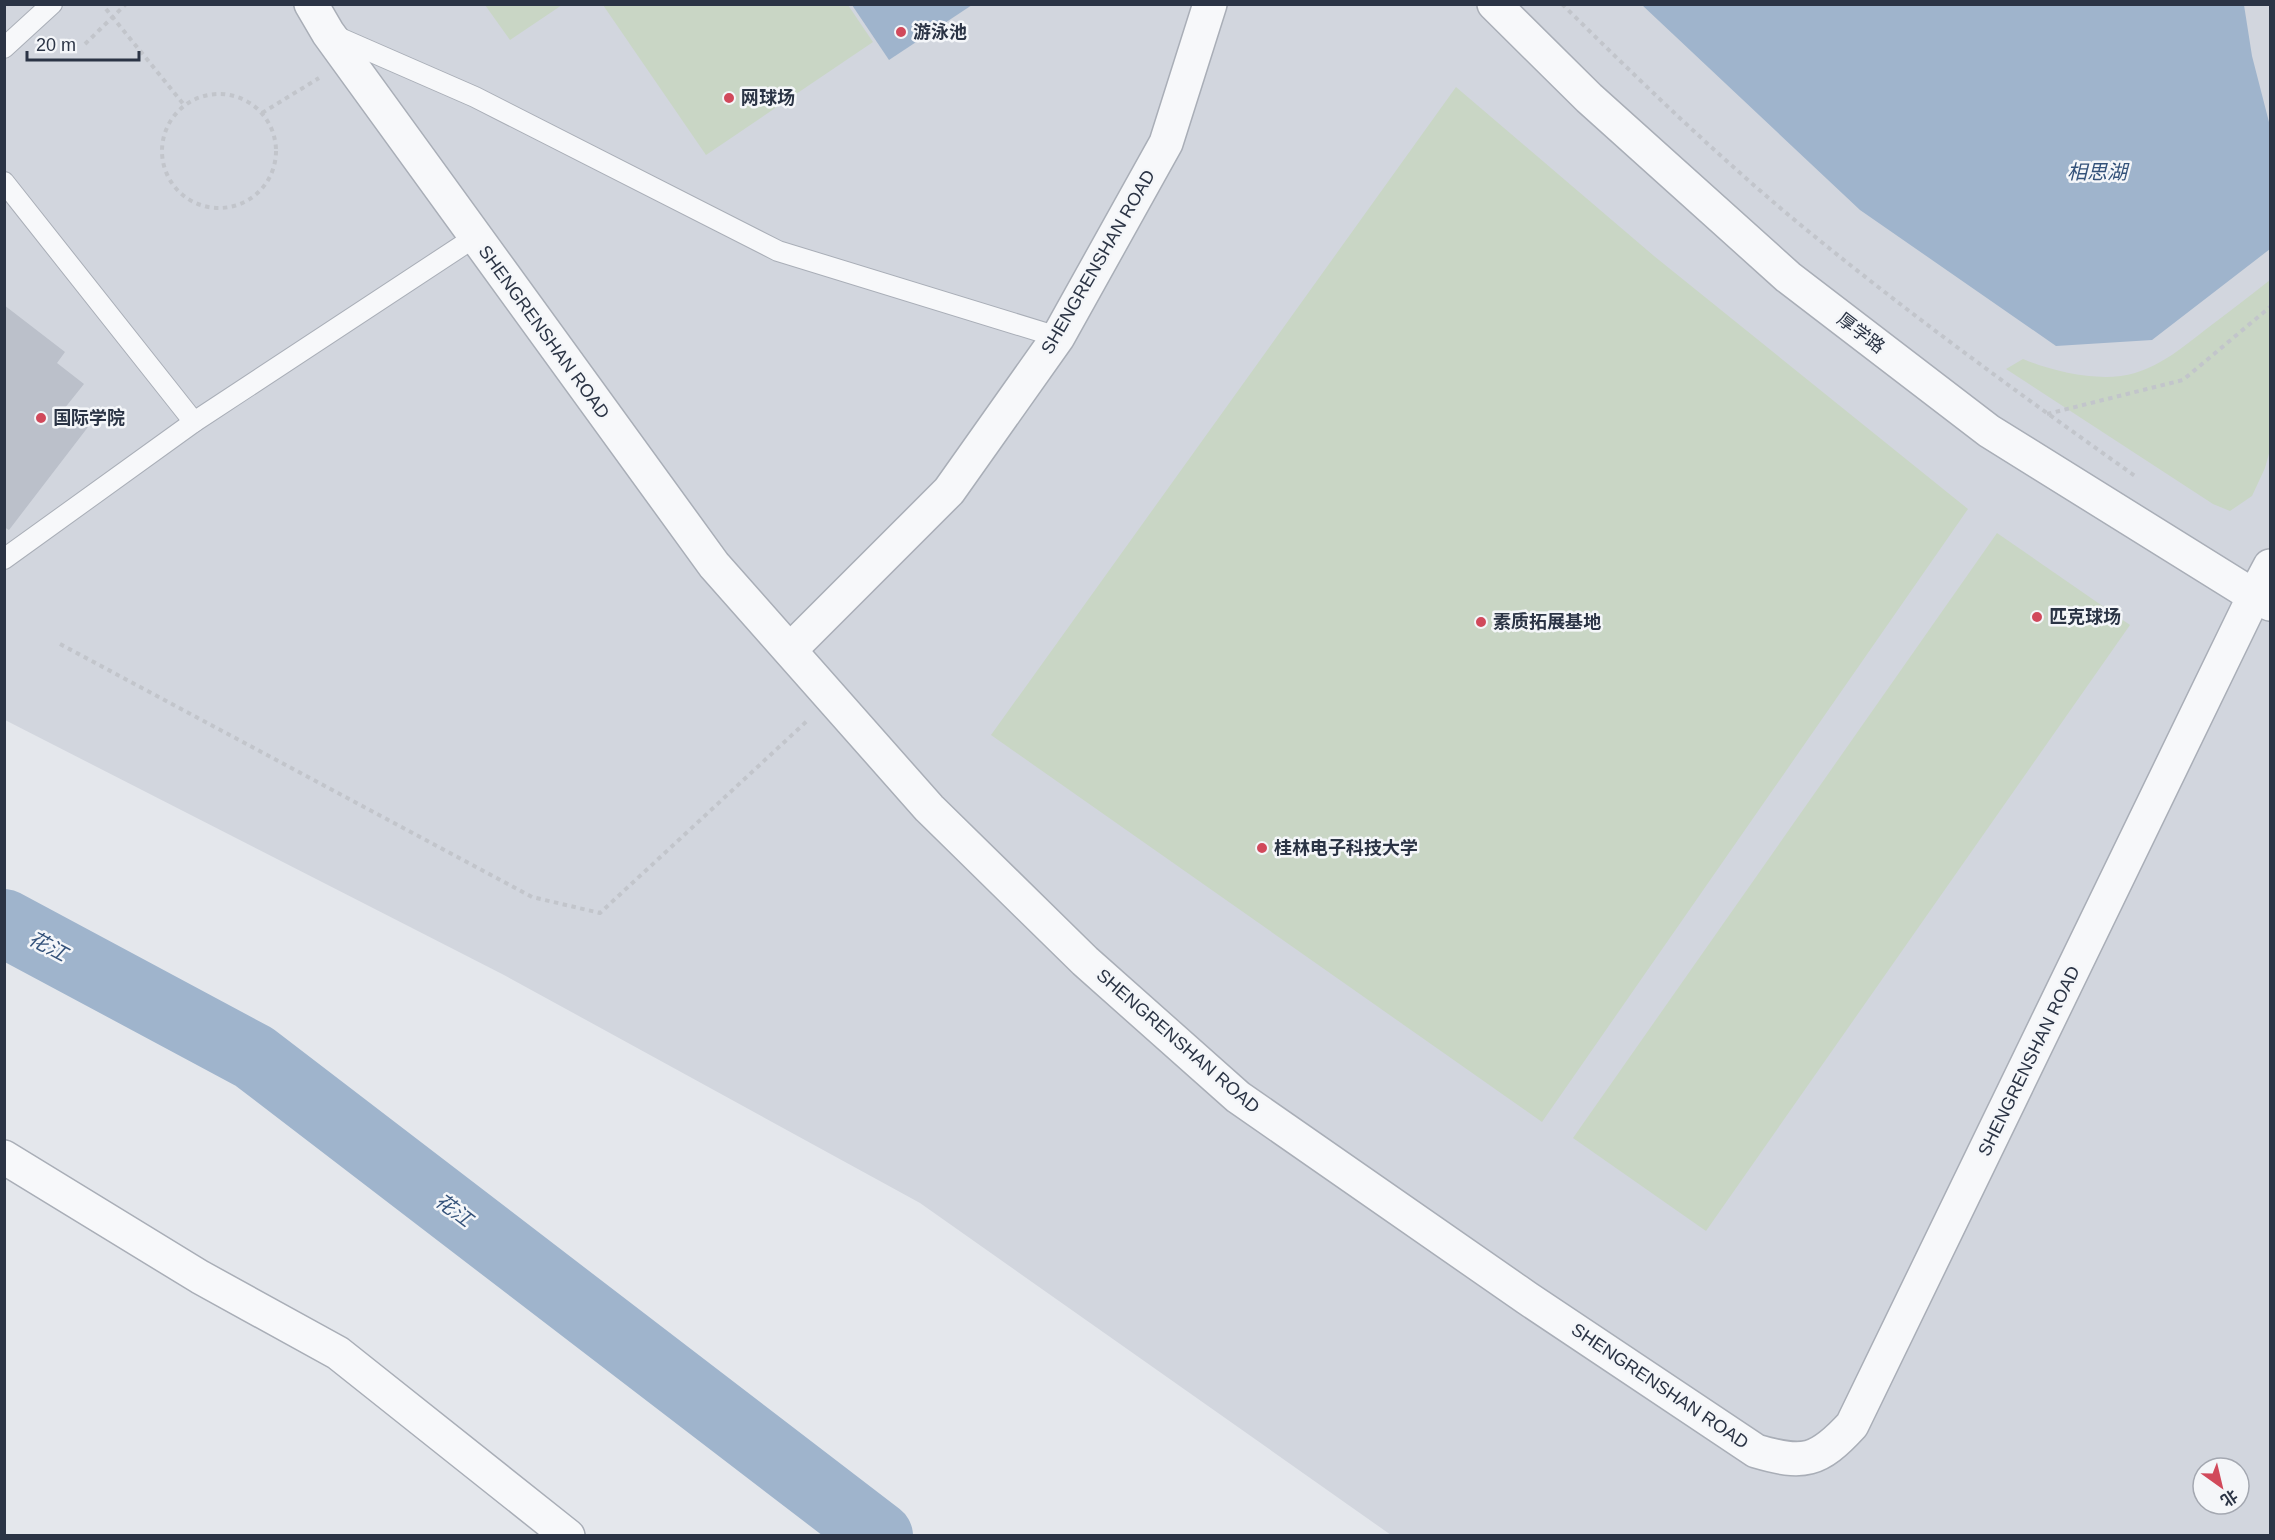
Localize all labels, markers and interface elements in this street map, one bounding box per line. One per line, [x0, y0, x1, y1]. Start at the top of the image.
place label: 游泳池 [913, 22, 967, 42]
scale bar [27, 24, 140, 62]
marker: 游泳池 [894, 25, 908, 39]
text: 20 m [36, 35, 76, 55]
place label: 网球场 [741, 88, 795, 108]
marker: 网球场 [722, 91, 736, 105]
water label: 相思湖 [2067, 161, 2130, 183]
street label: SHENGRENSHAN ROAD [1037, 166, 1159, 358]
street label: SHENGRENSHAN ROAD [474, 242, 614, 422]
street label: 厚学路 [1833, 309, 1889, 357]
place label: 国际学院 [53, 408, 125, 428]
marker: 国际学院 [34, 411, 48, 425]
place label: 匹克球场 [2049, 607, 2121, 627]
marker: 匹克球场 [2030, 610, 2044, 624]
place label: 素质拓展基地 [1493, 611, 1601, 632]
marker: 素质拓展基地 [1474, 615, 1488, 629]
place label: 桂林电子科技大学 [1274, 838, 1418, 858]
marker: 桂林电子科技大学 [1255, 841, 1269, 855]
water label: 花江 [25, 927, 73, 966]
street label: SHENGRENSHAN ROAD [1974, 963, 2084, 1159]
street label: SHENGRENSHAN ROAD [1093, 965, 1263, 1117]
water label: 花江 [431, 1189, 478, 1232]
street label: SHENGRENSHAN ROAD [1568, 1319, 1752, 1453]
north arrow [2191, 1456, 2251, 1516]
text: 北 [2218, 1486, 2241, 1510]

